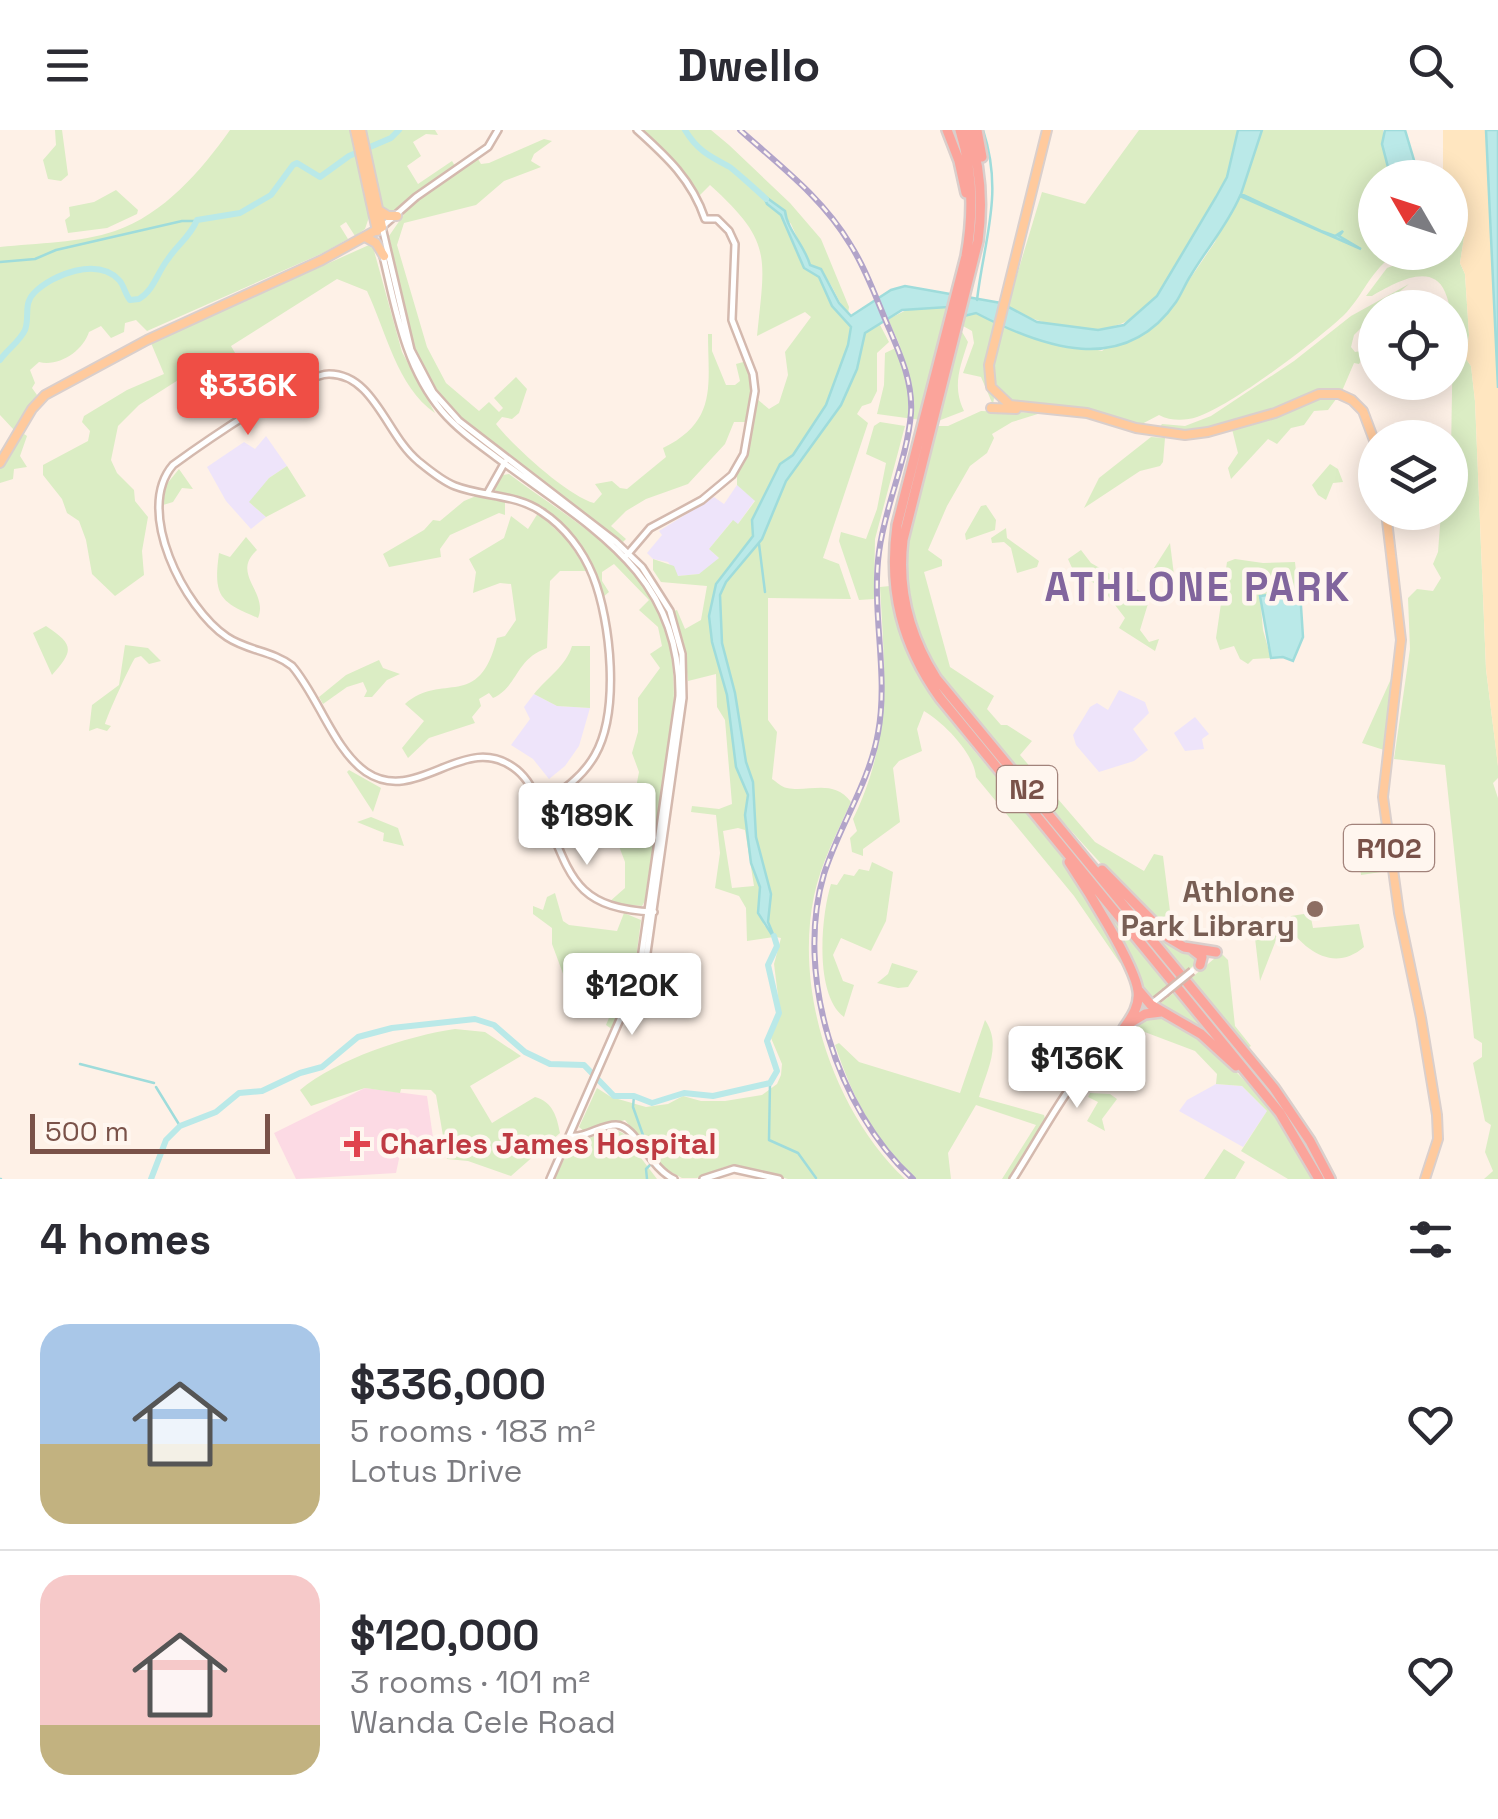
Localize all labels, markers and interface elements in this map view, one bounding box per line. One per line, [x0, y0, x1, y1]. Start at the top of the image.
text: Dwello [678, 37, 820, 94]
icon: menu [40, 38, 95, 93]
icon: search [1403, 38, 1458, 93]
north arrow [1358, 160, 1468, 270]
map controls [1358, 160, 1468, 530]
button: locate [1358, 290, 1468, 400]
pin: $336K [178, 353, 318, 438]
text: $336K [199, 365, 297, 405]
button: layers [1358, 420, 1468, 530]
district label: ATHLONE PARK [1044, 562, 1352, 613]
road number: N2 [997, 766, 1057, 812]
pin: $189K [517, 783, 657, 868]
text: $189K [541, 795, 633, 835]
road number: R102 [1344, 825, 1434, 871]
place label: Athlone Park Library [1121, 872, 1295, 945]
marker: Athlone Park Library [1304, 898, 1326, 920]
pin: $120K [562, 953, 702, 1038]
text: $120K [585, 965, 679, 1005]
pin: $136K [1007, 1026, 1147, 1111]
text: $136K [1030, 1038, 1124, 1078]
scale bar [30, 1109, 270, 1154]
text: 500 m [45, 1113, 129, 1149]
place label: Charles James Hospital [380, 1124, 716, 1163]
marker: Charles James Hospital [344, 1131, 370, 1157]
icon: filters [1403, 1212, 1458, 1267]
text: 4 homes [40, 1213, 211, 1266]
text: $336,000 [350, 1358, 546, 1411]
icon: home [120, 1364, 240, 1484]
icon: heart [1403, 1397, 1458, 1452]
text: 5 rooms · 183 m² [350, 1411, 595, 1451]
text: Lotus Drive [350, 1451, 523, 1491]
text: $120,000 [350, 1609, 540, 1662]
icon: home [120, 1615, 240, 1735]
icon: heart [1403, 1648, 1458, 1703]
text: 3 rooms · 101 m² [350, 1662, 590, 1702]
text: Wanda Cele Road [350, 1702, 616, 1742]

